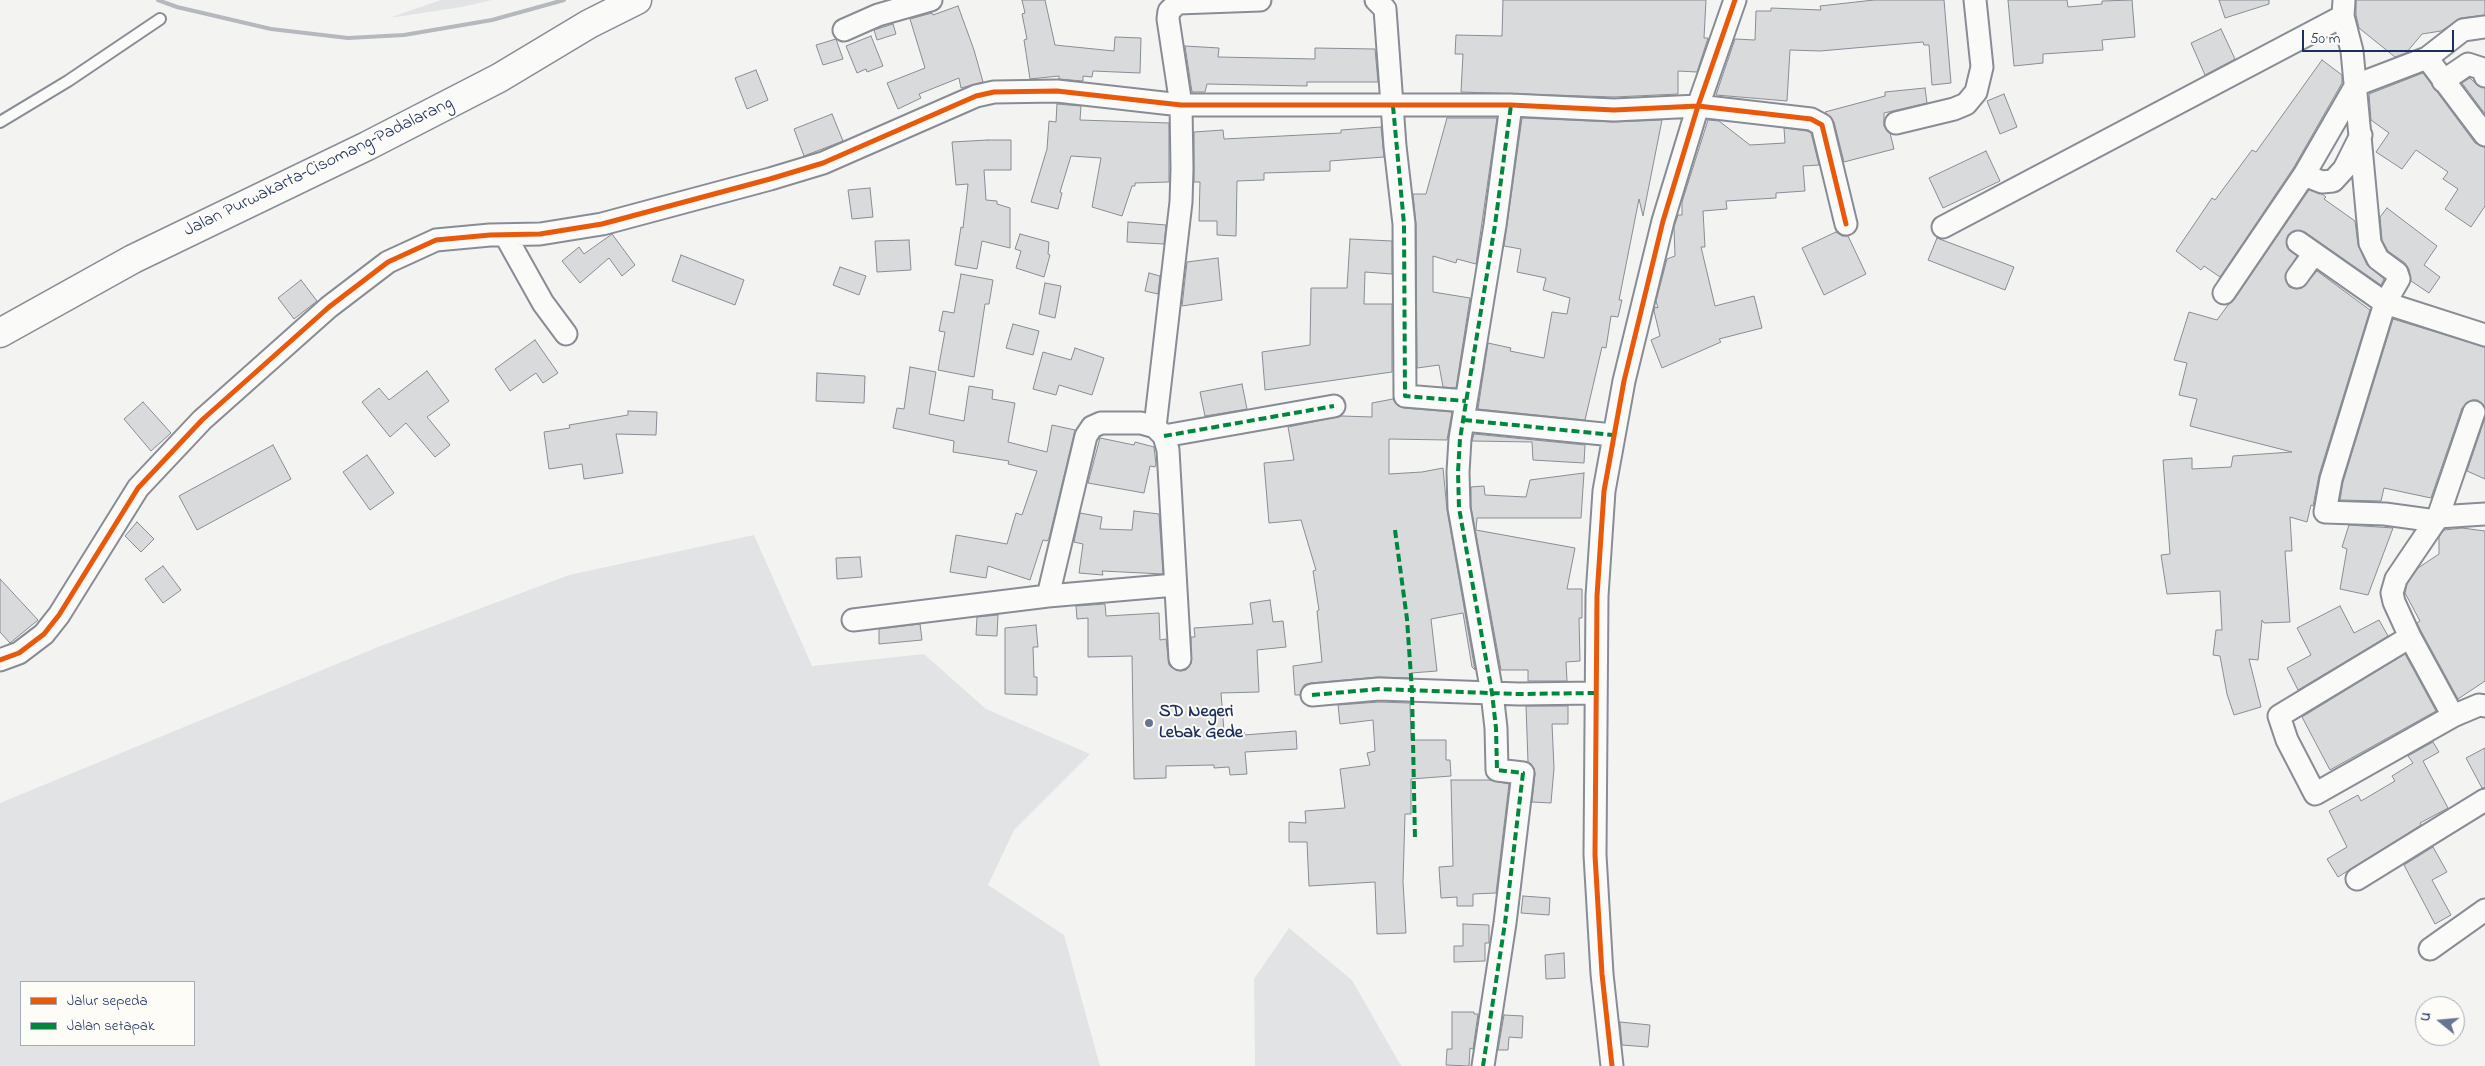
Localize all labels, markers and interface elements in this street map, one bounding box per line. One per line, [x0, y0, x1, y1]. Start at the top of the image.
scale bar [2305, 20, 2458, 52]
text: 50 m [2310, 28, 2340, 50]
street label: Jalan Purwakarta–Cisomang–Padalarang [181, 93, 457, 243]
place label: SD Negeri Lebak Gede [1159, 702, 1243, 744]
marker: SD Negeri Lebak Gede [1143, 717, 1155, 729]
legend [20, 981, 195, 1046]
text: Jalur sepeda [67, 990, 148, 1012]
north arrow [2415, 996, 2465, 1046]
text: U [2415, 1009, 2437, 1024]
text: Jalan setapak [67, 1015, 155, 1037]

